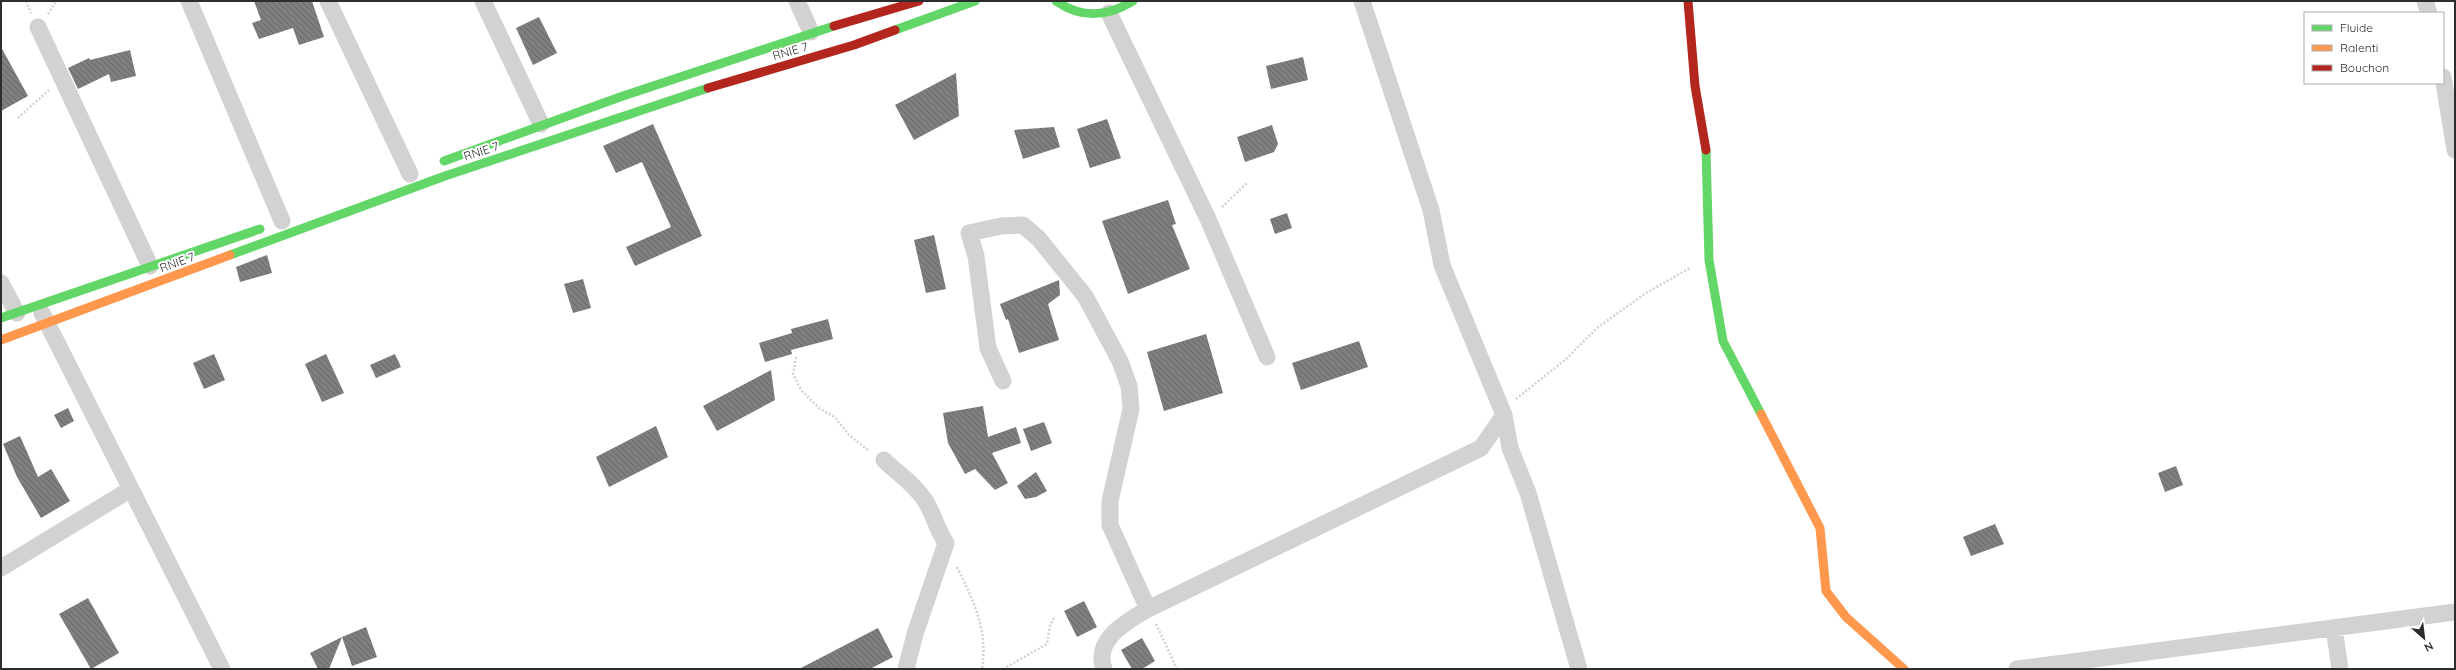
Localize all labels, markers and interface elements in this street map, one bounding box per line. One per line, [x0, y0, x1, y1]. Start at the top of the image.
legend [2304, 12, 2444, 84]
text: Fluide [2340, 20, 2373, 35]
street label: RNIE 7 [771, 39, 809, 63]
text: Ralenti [2340, 40, 2378, 55]
text: Bouchon [2340, 60, 2389, 75]
street label: RNIE 7 [462, 138, 500, 164]
street label: RNIE 7 [158, 249, 196, 275]
north arrow [2404, 618, 2444, 658]
text: N [2422, 639, 2436, 655]

